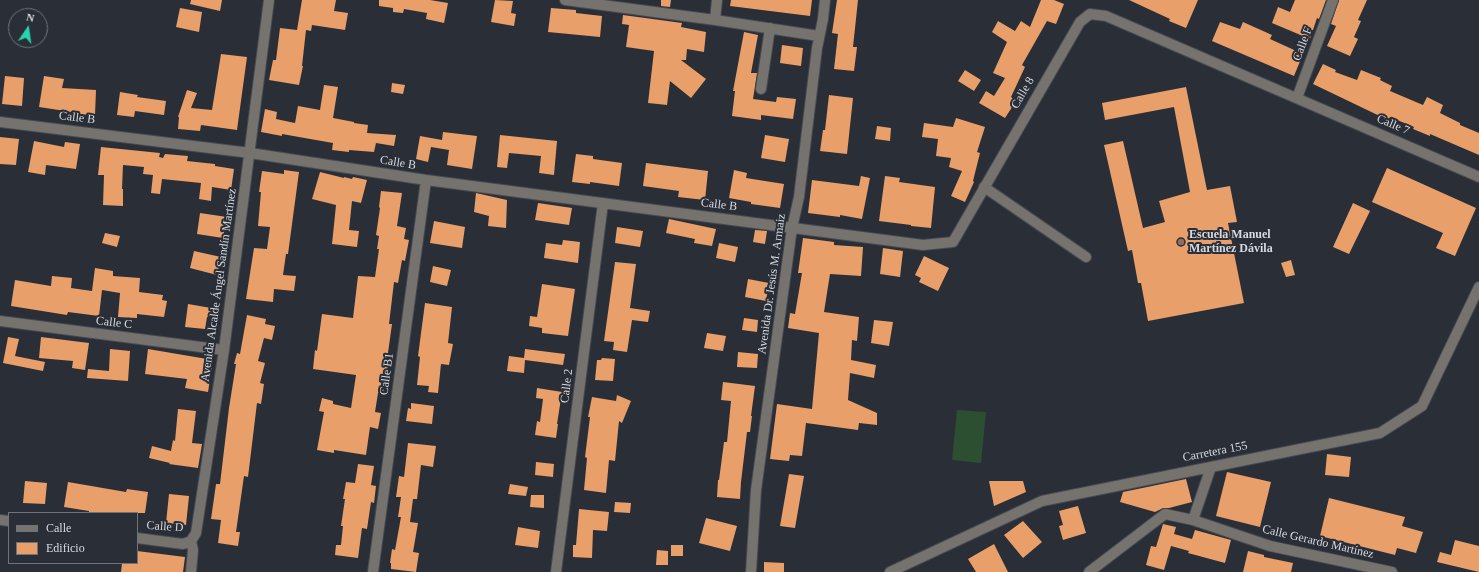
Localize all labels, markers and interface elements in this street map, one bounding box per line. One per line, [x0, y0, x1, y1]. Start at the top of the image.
north arrow [8, 8, 48, 48]
text: N [25, 11, 36, 24]
street label: Calle F [1290, 25, 1316, 63]
street label: Calle 8 [1008, 75, 1038, 111]
street label: Calle B [58, 109, 96, 127]
street label: Calle 7 [1374, 112, 1412, 138]
street label: Calle B [379, 153, 417, 173]
street label: Avenida Alcalde Ángel Sandín Martínez [198, 187, 240, 383]
street label: Calle B [700, 196, 738, 214]
street label: Avenida Dr. Jesús M. Armaiz [755, 213, 789, 355]
place label: Escuela Manuel Martínez Dávila [1189, 228, 1273, 256]
marker: Escuela Manuel Martínez Dávila [1176, 237, 1186, 247]
street label: Calle C [95, 314, 133, 332]
street label: Calle B1 [377, 352, 397, 396]
street label: Calle 2 [558, 368, 576, 404]
street label: Carretera 155 [1181, 439, 1249, 465]
legend [8, 512, 138, 564]
street label: Calle D [146, 519, 184, 535]
text: Calle [46, 521, 71, 535]
street label: Calle Gerardo Martínez [1261, 522, 1375, 562]
text: Edificio [46, 541, 85, 555]

